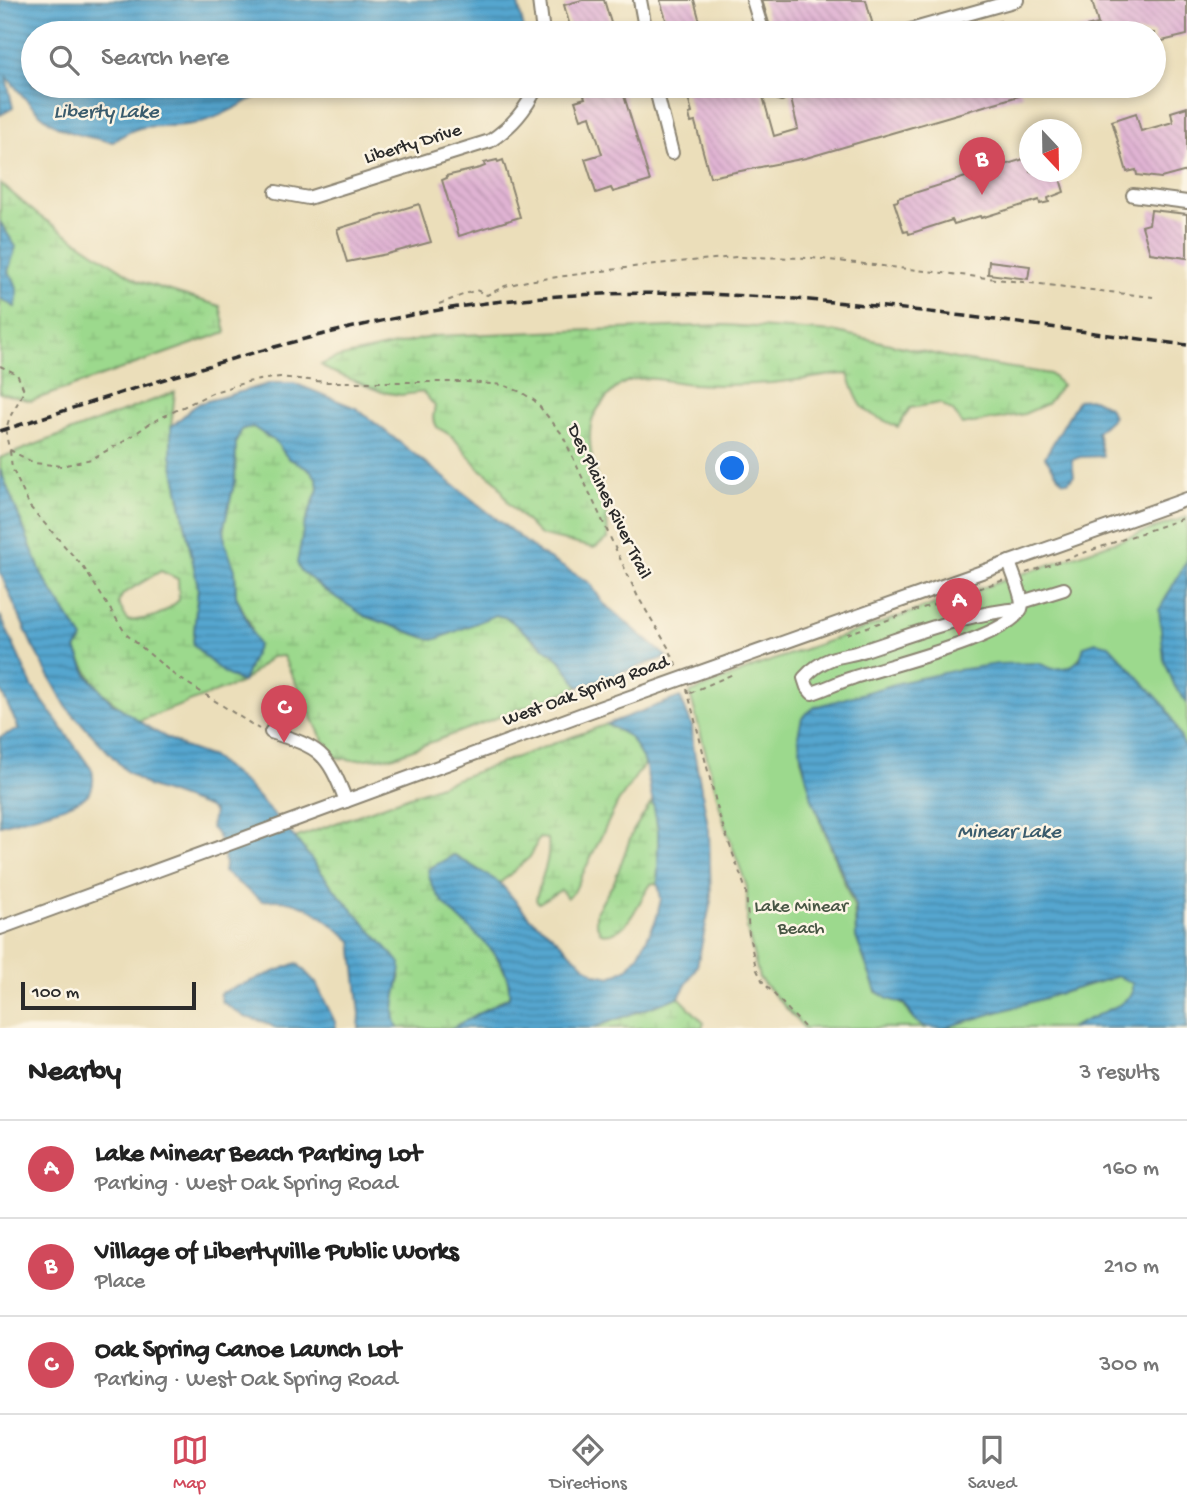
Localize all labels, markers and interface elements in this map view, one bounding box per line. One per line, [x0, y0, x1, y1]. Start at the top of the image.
search box [21, 21, 1166, 98]
icon: search [45, 41, 83, 79]
text: Search here [101, 44, 229, 75]
water label: Liberty Lake [53, 101, 160, 126]
street label: Liberty Drive [362, 119, 465, 171]
north arrow [1019, 119, 1082, 182]
pin: B [959, 137, 1005, 195]
street label: Des Plaines River Trail [560, 419, 656, 583]
your location [715, 451, 749, 485]
pin: A [936, 578, 982, 636]
street label: West Oak Spring Road [500, 651, 674, 733]
pin: C [261, 685, 307, 743]
water label: Minear Lake [957, 821, 1062, 846]
park label: Lake Minear Beach [754, 896, 850, 941]
scale bar [21, 979, 196, 1011]
text: 100 m [32, 982, 79, 1005]
text: Nearby [28, 1056, 121, 1091]
text: 3 results [1079, 1060, 1159, 1087]
text: Lake Minear Beach Parking Lot [95, 1140, 422, 1171]
text: A [44, 1156, 58, 1183]
text: 160 m [1103, 1156, 1159, 1183]
text: Parking · West Oak Spring Road [95, 1171, 398, 1198]
text: Village of Libertyville Public Works [95, 1238, 459, 1269]
text: B [45, 1254, 57, 1281]
text: 210 m [1104, 1254, 1159, 1281]
text: Place [95, 1269, 145, 1296]
text: Oak Spring Canoe Launch Lot [95, 1336, 401, 1367]
text: C [45, 1352, 57, 1379]
text: 300 m [1099, 1352, 1159, 1379]
text: Parking · West Oak Spring Road [95, 1367, 398, 1394]
tab: Map [171, 1431, 209, 1496]
tab: Directions [550, 1431, 627, 1496]
tab: Saved [968, 1431, 1016, 1496]

